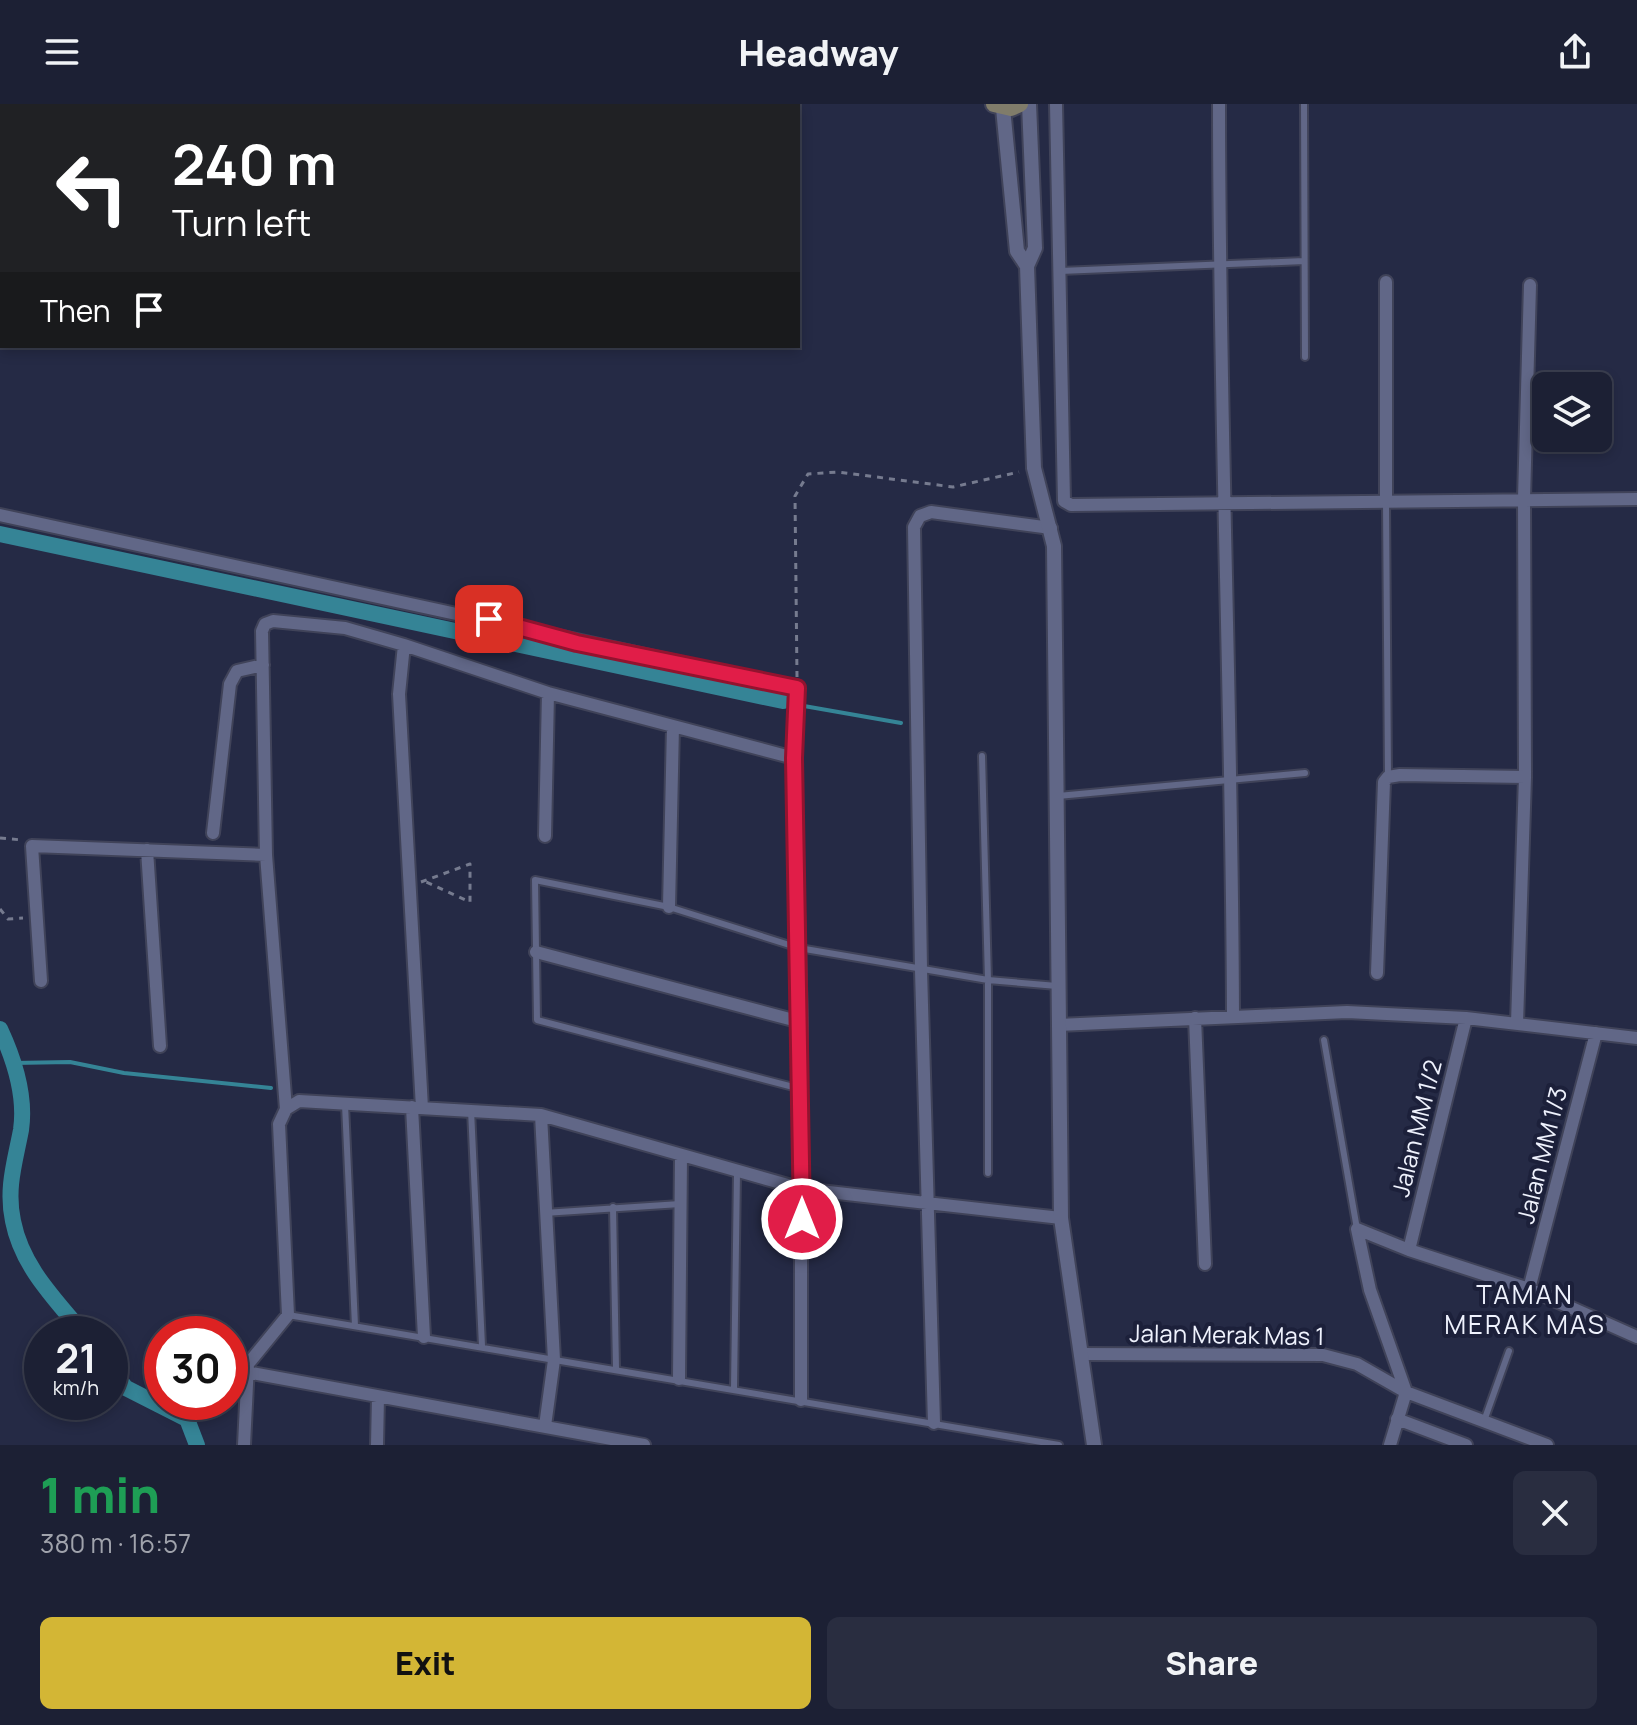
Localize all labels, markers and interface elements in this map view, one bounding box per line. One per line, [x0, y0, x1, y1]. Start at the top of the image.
text: Headway [738, 28, 899, 77]
icon: menu [40, 30, 84, 74]
icon: share [1553, 30, 1597, 74]
text: 240 m [172, 125, 337, 202]
icon: left [40, 136, 144, 240]
text: Turn left [172, 198, 311, 247]
icon: arrive [127, 288, 171, 332]
text: Then [40, 290, 111, 331]
map controls [1532, 372, 1612, 452]
button: layers [1532, 372, 1612, 452]
pin [455, 585, 523, 653]
icon: arrive [467, 597, 511, 641]
street label: Jalan MM 1/2 [1383, 1056, 1449, 1200]
street label: Jalan MM 1/3 [1508, 1083, 1574, 1227]
position arrow [760, 1177, 844, 1261]
district label: TAMAN MERAK MAS [1444, 1276, 1606, 1342]
speed limit sign: 30 [144, 1316, 248, 1420]
street label: Jalan Merak Mas 1 [1129, 1316, 1325, 1352]
text: 21 [55, 1330, 97, 1385]
text: km/h [53, 1374, 99, 1401]
text: 1 min [40, 1462, 160, 1527]
button: close [1513, 1471, 1597, 1555]
text: 380 m · 16:57 [40, 1525, 191, 1561]
button: Exit [40, 1617, 811, 1709]
button: Share [827, 1617, 1597, 1709]

